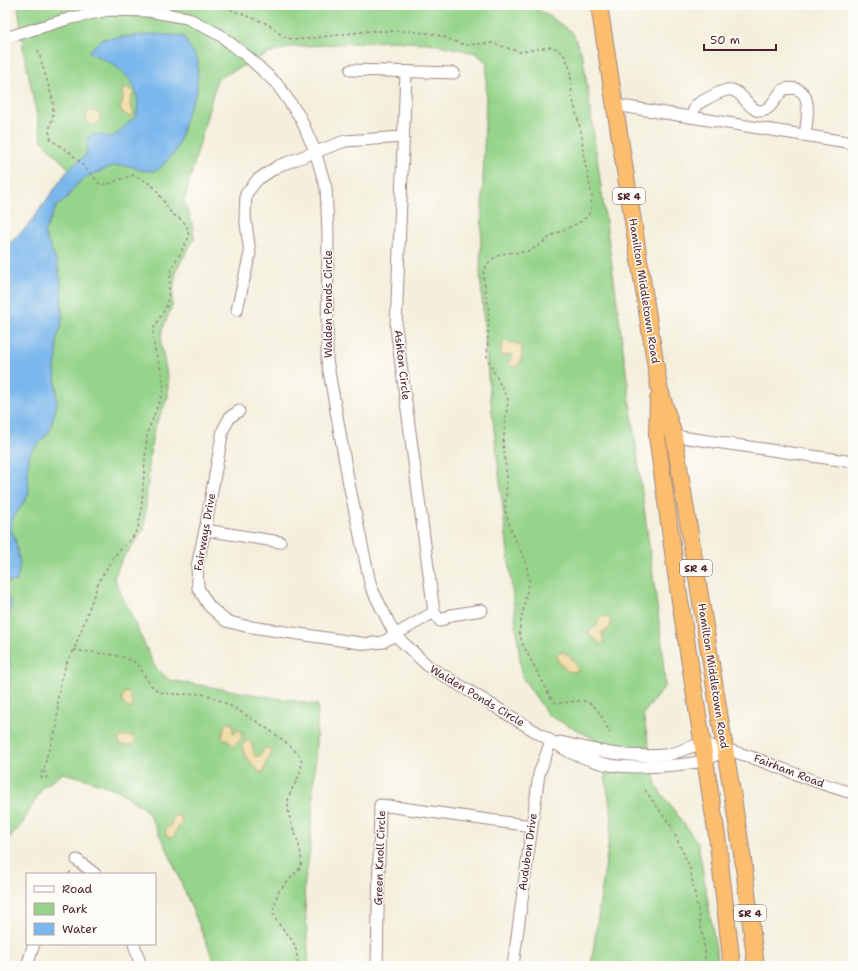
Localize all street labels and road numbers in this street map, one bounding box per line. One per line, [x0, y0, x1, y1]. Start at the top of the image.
road number: SR 4 [613, 188, 645, 204]
street label: Hamilton Middletown Road [625, 217, 663, 365]
street label: Walden Ponds Circle [321, 250, 336, 358]
street label: Ashton Circle [390, 329, 414, 401]
street label: Fairways Drive [191, 492, 219, 572]
road number: SR 4 [680, 560, 712, 576]
street label: Hamilton Middletown Road [694, 602, 732, 750]
street label: Walden Ponds Circle [427, 662, 527, 730]
street label: Fairham Road [752, 751, 826, 791]
street label: Green Knoll Circle [371, 810, 389, 906]
street label: Audubon Drive [515, 812, 541, 892]
road number: SR 4 [734, 905, 766, 921]

